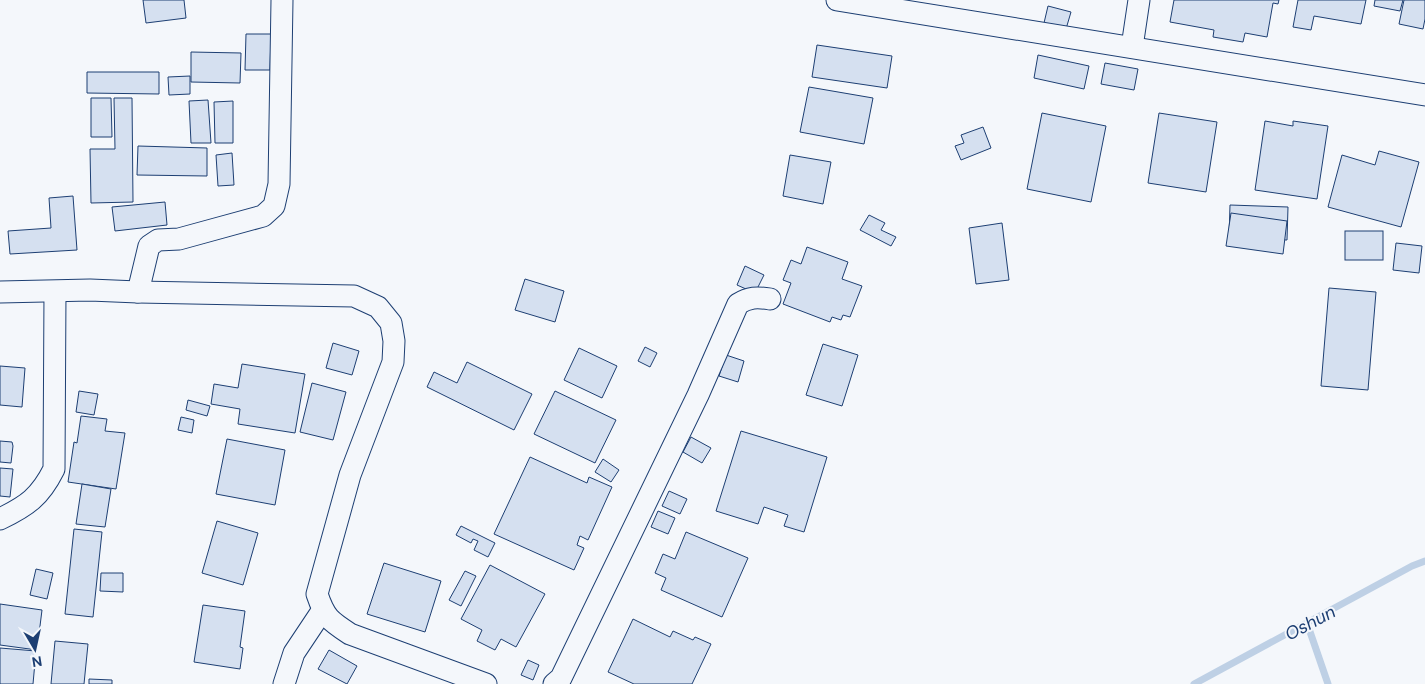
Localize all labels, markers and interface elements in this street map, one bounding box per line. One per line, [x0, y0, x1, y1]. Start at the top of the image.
water label: Oshun [1280, 600, 1340, 646]
north arrow [10, 624, 60, 674]
text: N [31, 652, 43, 672]

